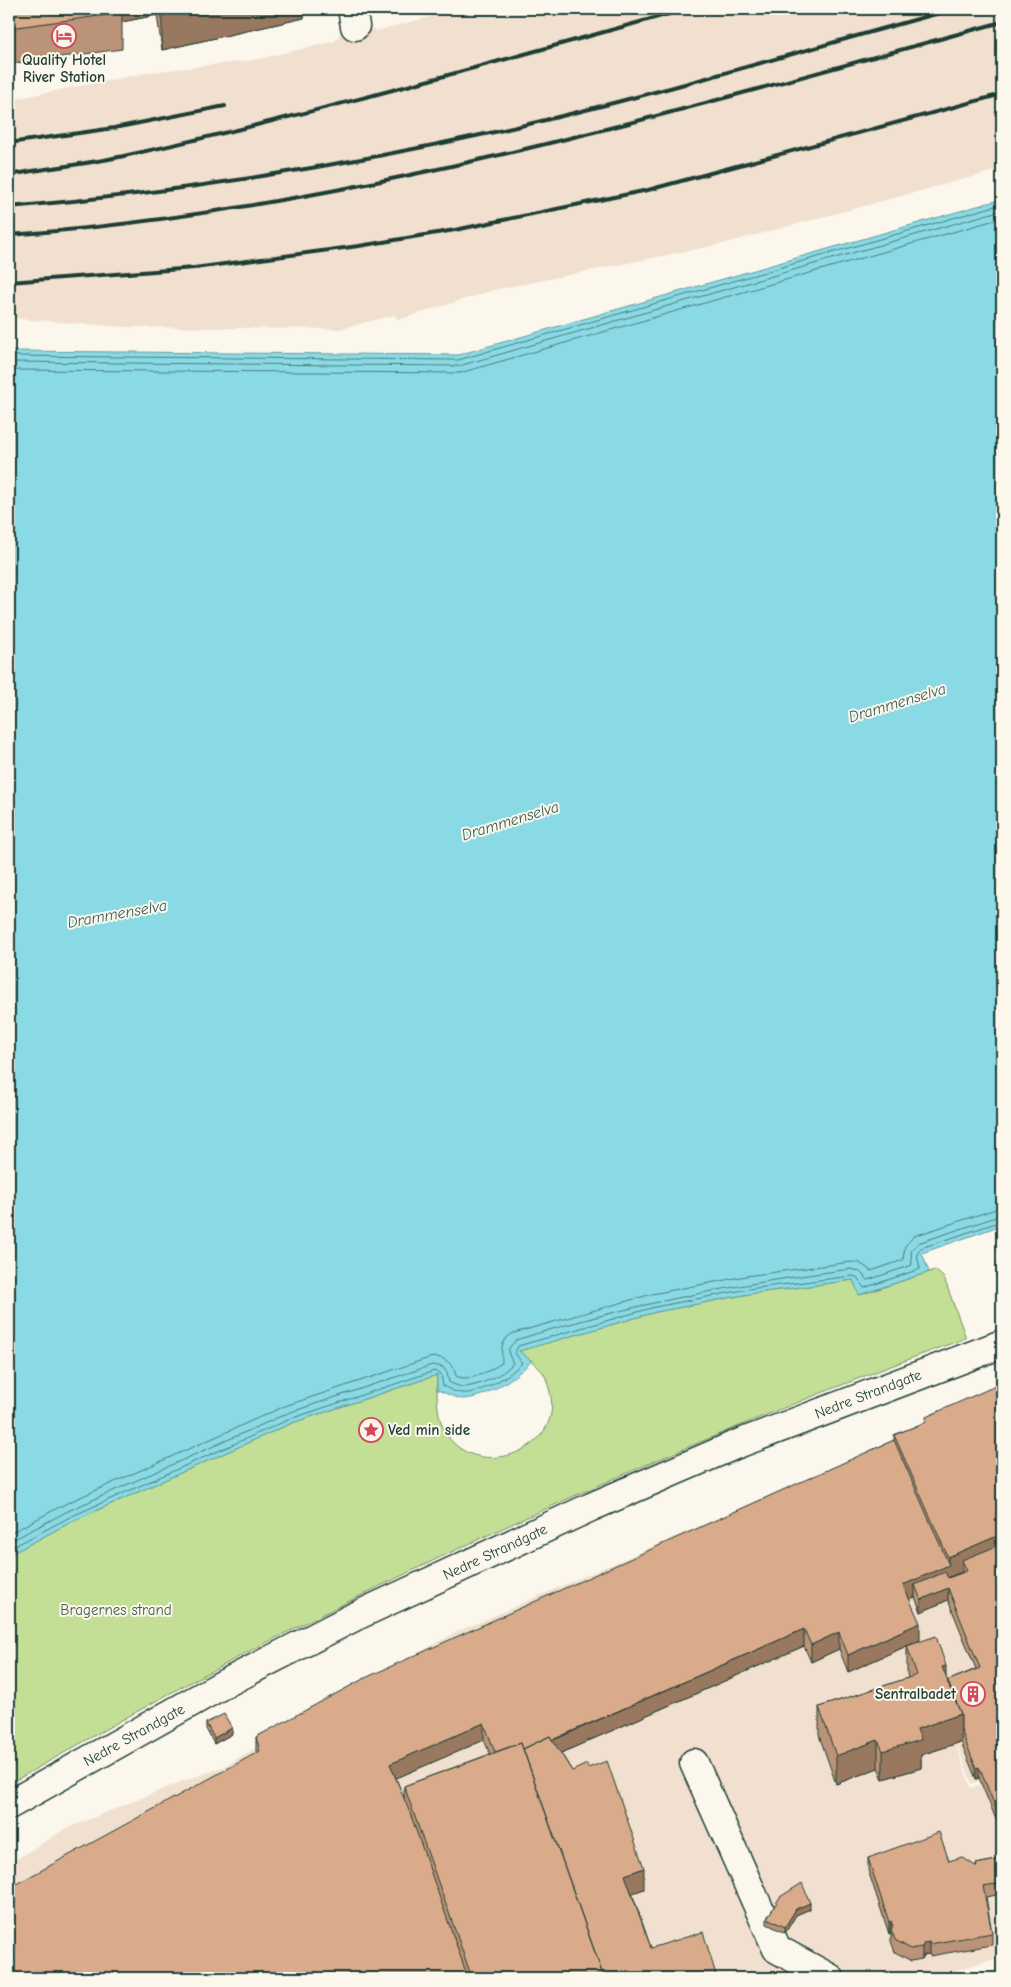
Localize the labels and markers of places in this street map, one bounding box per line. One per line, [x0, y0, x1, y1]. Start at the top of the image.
hotel icon: Quality Hotel River Station [51, 23, 77, 49]
place label: Quality Hotel River Station [22, 51, 106, 86]
place icon: Ved min side [358, 1417, 384, 1443]
place label: Ved min side [388, 1421, 470, 1439]
building icon: Sentralbadet [960, 1681, 986, 1707]
place label: Sentralbadet [875, 1685, 957, 1703]

